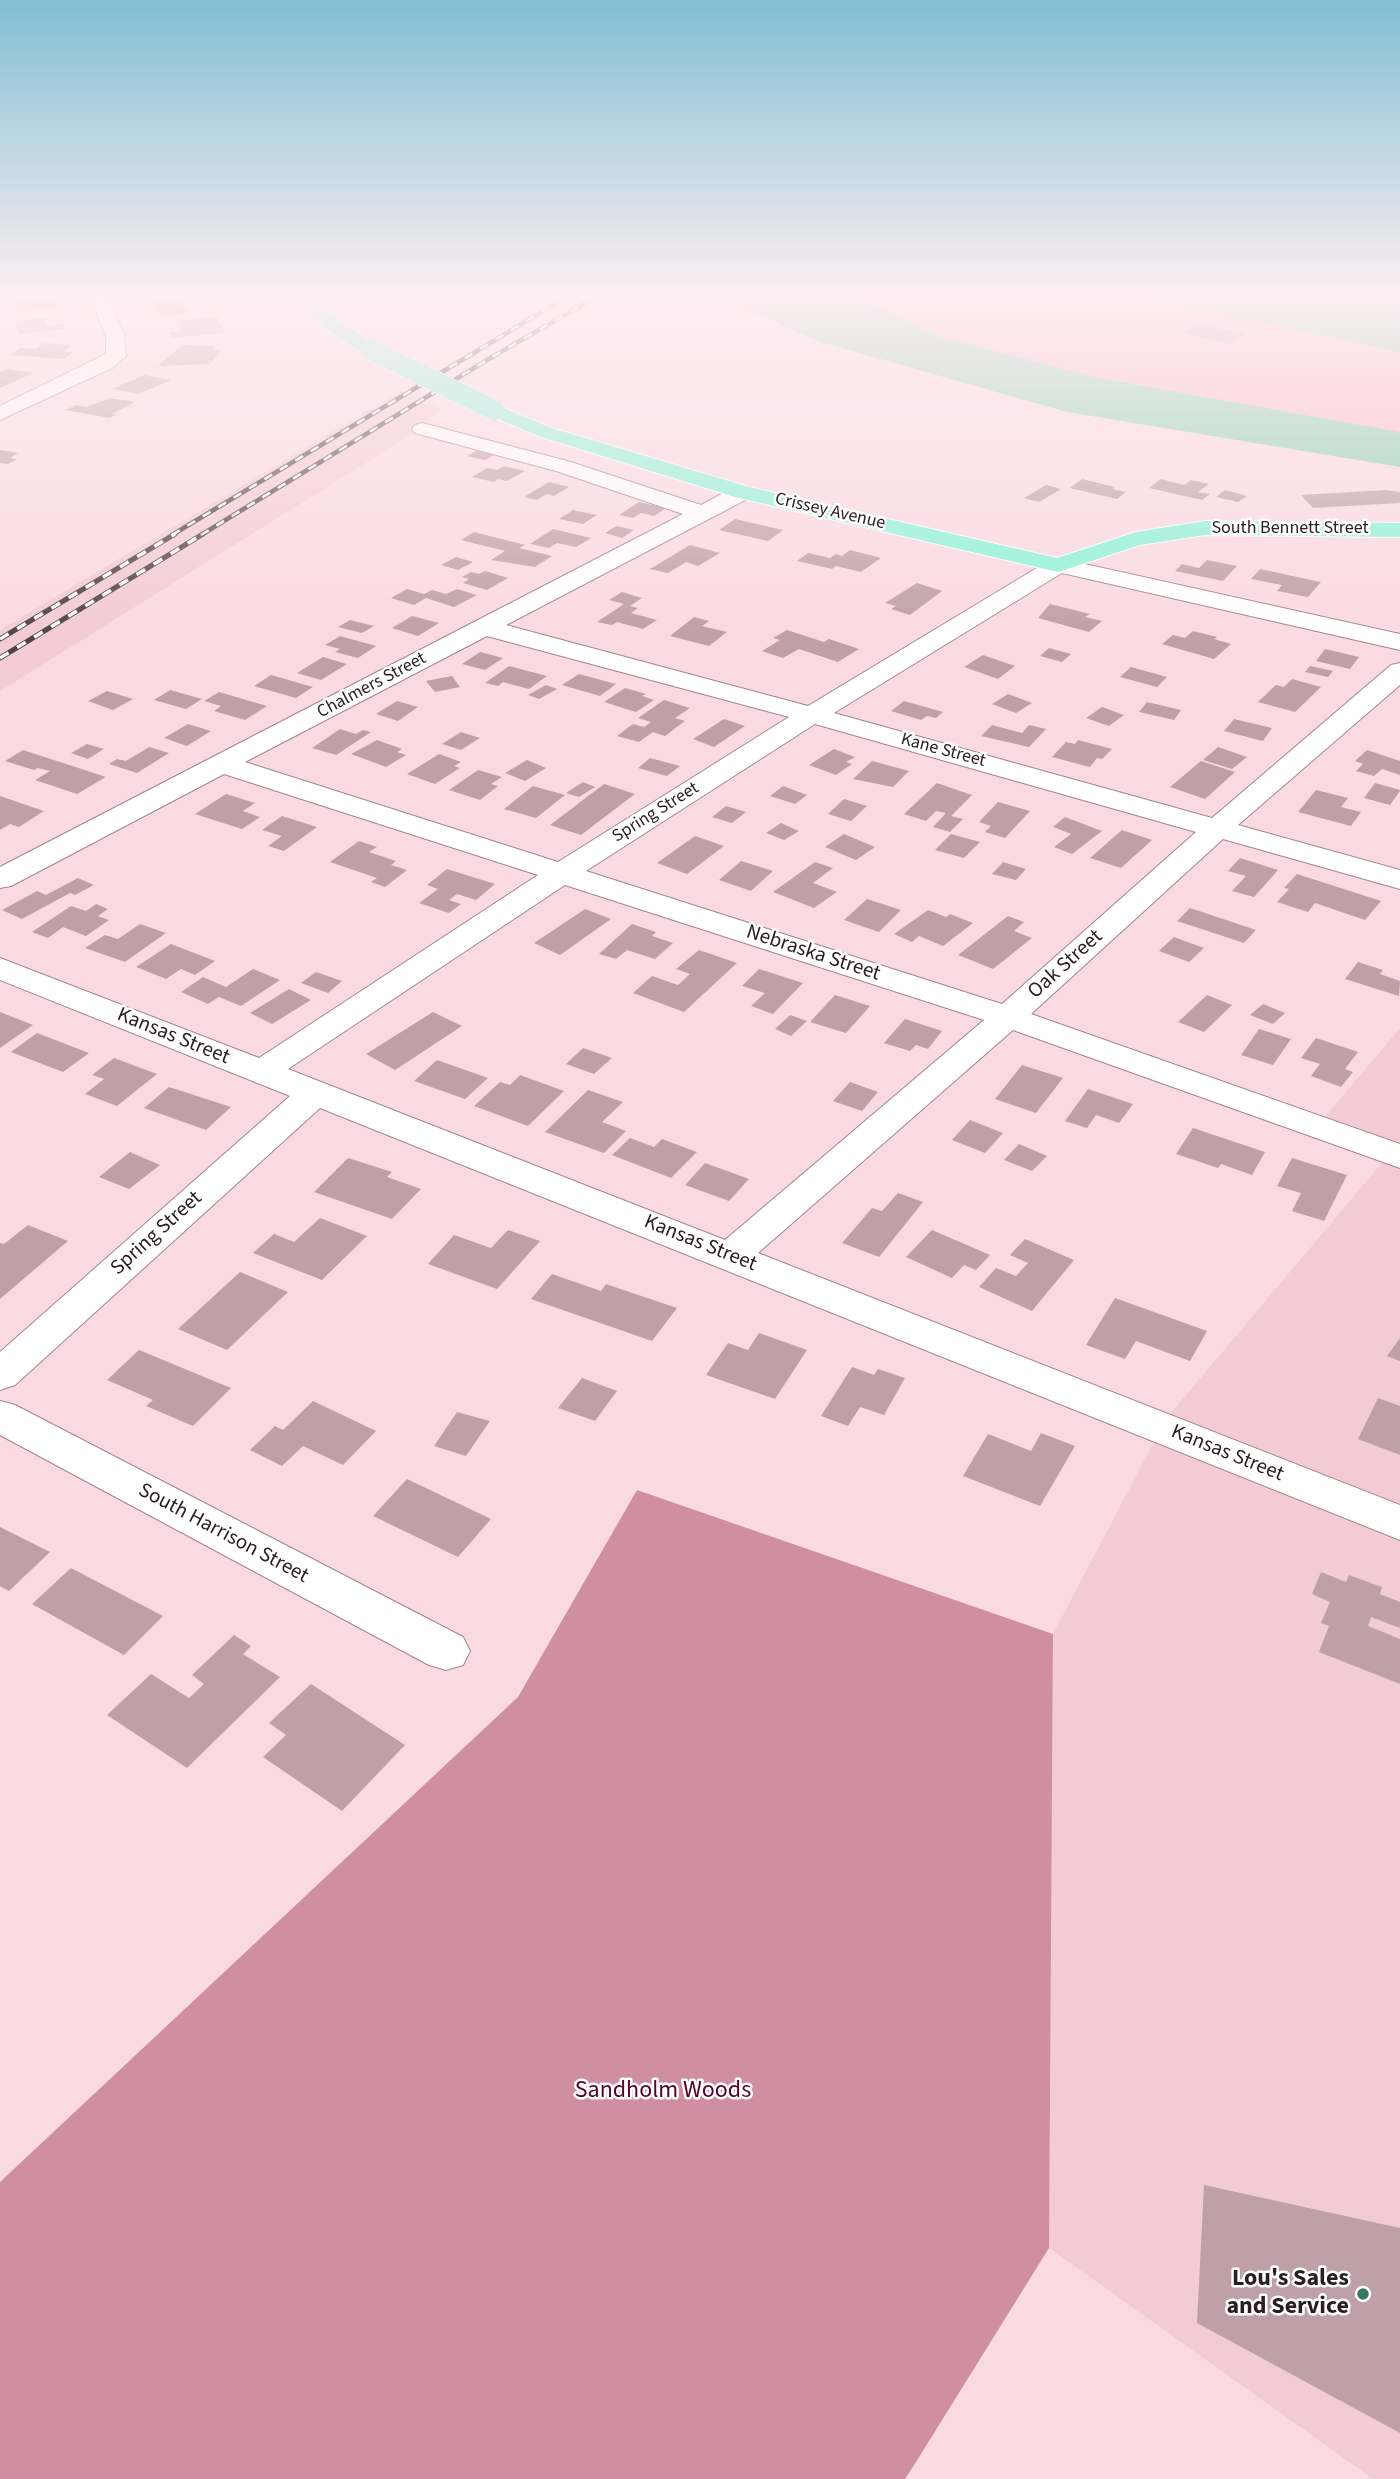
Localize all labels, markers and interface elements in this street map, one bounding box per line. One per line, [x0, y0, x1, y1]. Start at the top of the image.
street label: Crissey Avenue [773, 489, 887, 535]
street label: South Bennett Street [1211, 518, 1369, 540]
street label: Chalmers Street [314, 648, 430, 724]
street label: Kane Street [898, 729, 988, 773]
street label: Spring Street [609, 778, 703, 848]
street label: Nebraska Street [743, 920, 883, 988]
street label: Oak Street [1023, 925, 1109, 1005]
street label: Kansas Street [113, 1003, 233, 1071]
street label: Spring Street [106, 1186, 208, 1282]
street label: Kansas Street [640, 1210, 760, 1278]
street label: Kansas Street [1167, 1420, 1287, 1488]
street label: South Harrison Street [134, 1478, 312, 1590]
park label: Sandholm Woods [575, 2078, 751, 2106]
place label: Lou's Sales and Service [1226, 2266, 1349, 2322]
marker: Lou's Sales and Service [1355, 2286, 1371, 2302]

